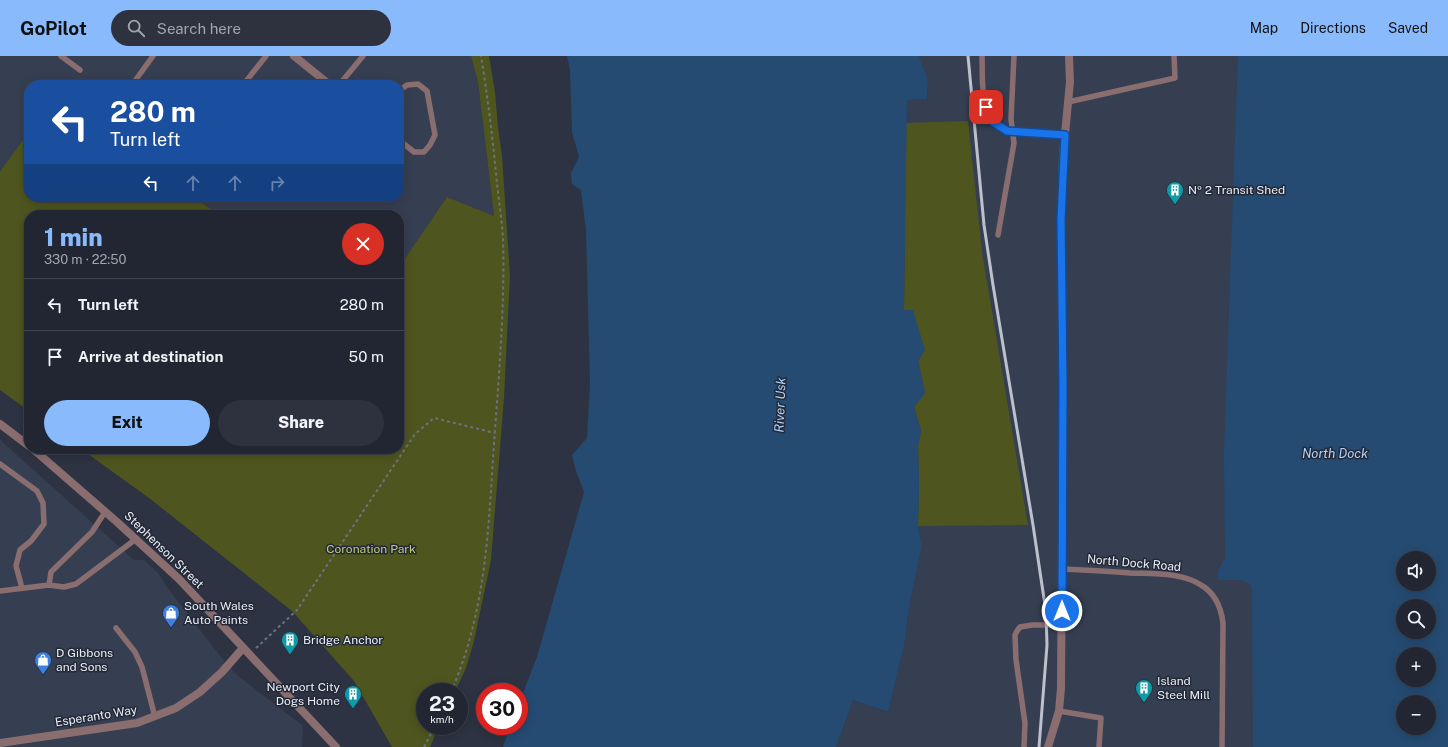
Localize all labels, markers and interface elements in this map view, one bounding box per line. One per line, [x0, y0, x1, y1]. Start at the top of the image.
search box [111, 10, 391, 46]
text: GoPilot [20, 17, 87, 39]
icon: search [125, 17, 147, 39]
text: Search here [157, 20, 241, 37]
text: Map [1250, 20, 1278, 36]
text: Directions [1300, 20, 1366, 36]
text: Saved [1388, 20, 1428, 36]
pin [969, 90, 1003, 124]
text: 280 m [110, 95, 196, 128]
icon: left [44, 96, 96, 148]
icon: arrive [975, 96, 997, 118]
text: Turn left [110, 129, 180, 150]
icon: left [140, 172, 162, 194]
icon: ahead [182, 172, 204, 194]
icon: ahead [224, 172, 246, 194]
icon: right [266, 172, 288, 194]
building icon: № 2 Transit Shed [1165, 180, 1185, 205]
place label: № 2 Transit Shed [1188, 183, 1285, 197]
text: 1 min [44, 223, 103, 251]
button: close [342, 223, 384, 265]
text: 330 m · 22:50 [44, 252, 127, 267]
icon: left [44, 294, 66, 316]
text: Turn left [78, 296, 139, 313]
text: 280 m [340, 296, 384, 313]
icon: arrive [44, 346, 66, 368]
text: Arrive at destination [78, 348, 223, 365]
text: 50 m [349, 348, 384, 365]
water label: River Usk [772, 377, 788, 433]
button: Exit [44, 400, 210, 446]
button: Share [218, 400, 384, 446]
water label: North Dock [1302, 446, 1368, 461]
street label: Stephenson Street [122, 509, 207, 592]
park label: Coronation Park [326, 542, 416, 556]
map controls [1396, 551, 1436, 735]
button: sound [1396, 551, 1436, 591]
street label: North Dock Road [1086, 552, 1182, 574]
position arrow [1041, 590, 1083, 632]
place label: South Wales Auto Paints [184, 599, 254, 627]
button: search [1396, 599, 1436, 639]
shop icon: South Wales Auto Paints [161, 603, 181, 628]
building icon: Bridge Anchor [280, 630, 300, 655]
place label: Bridge Anchor [303, 633, 383, 647]
place label: D Gibbons and Sons [56, 646, 113, 674]
button: + [1396, 647, 1436, 687]
shop icon: D Gibbons and Sons [33, 650, 53, 675]
place label: Island Steel Mill [1157, 674, 1211, 702]
building icon: Island Steel Mill [1134, 678, 1154, 703]
place label: Newport City Dogs Home [267, 680, 341, 708]
speed limit sign: 30 [476, 683, 528, 735]
building icon: Newport City Dogs Home [343, 684, 363, 709]
text: 23 [429, 692, 455, 716]
button: − [1396, 695, 1436, 735]
street label: Esperanto Way [54, 703, 139, 729]
text: km/h [430, 713, 454, 725]

